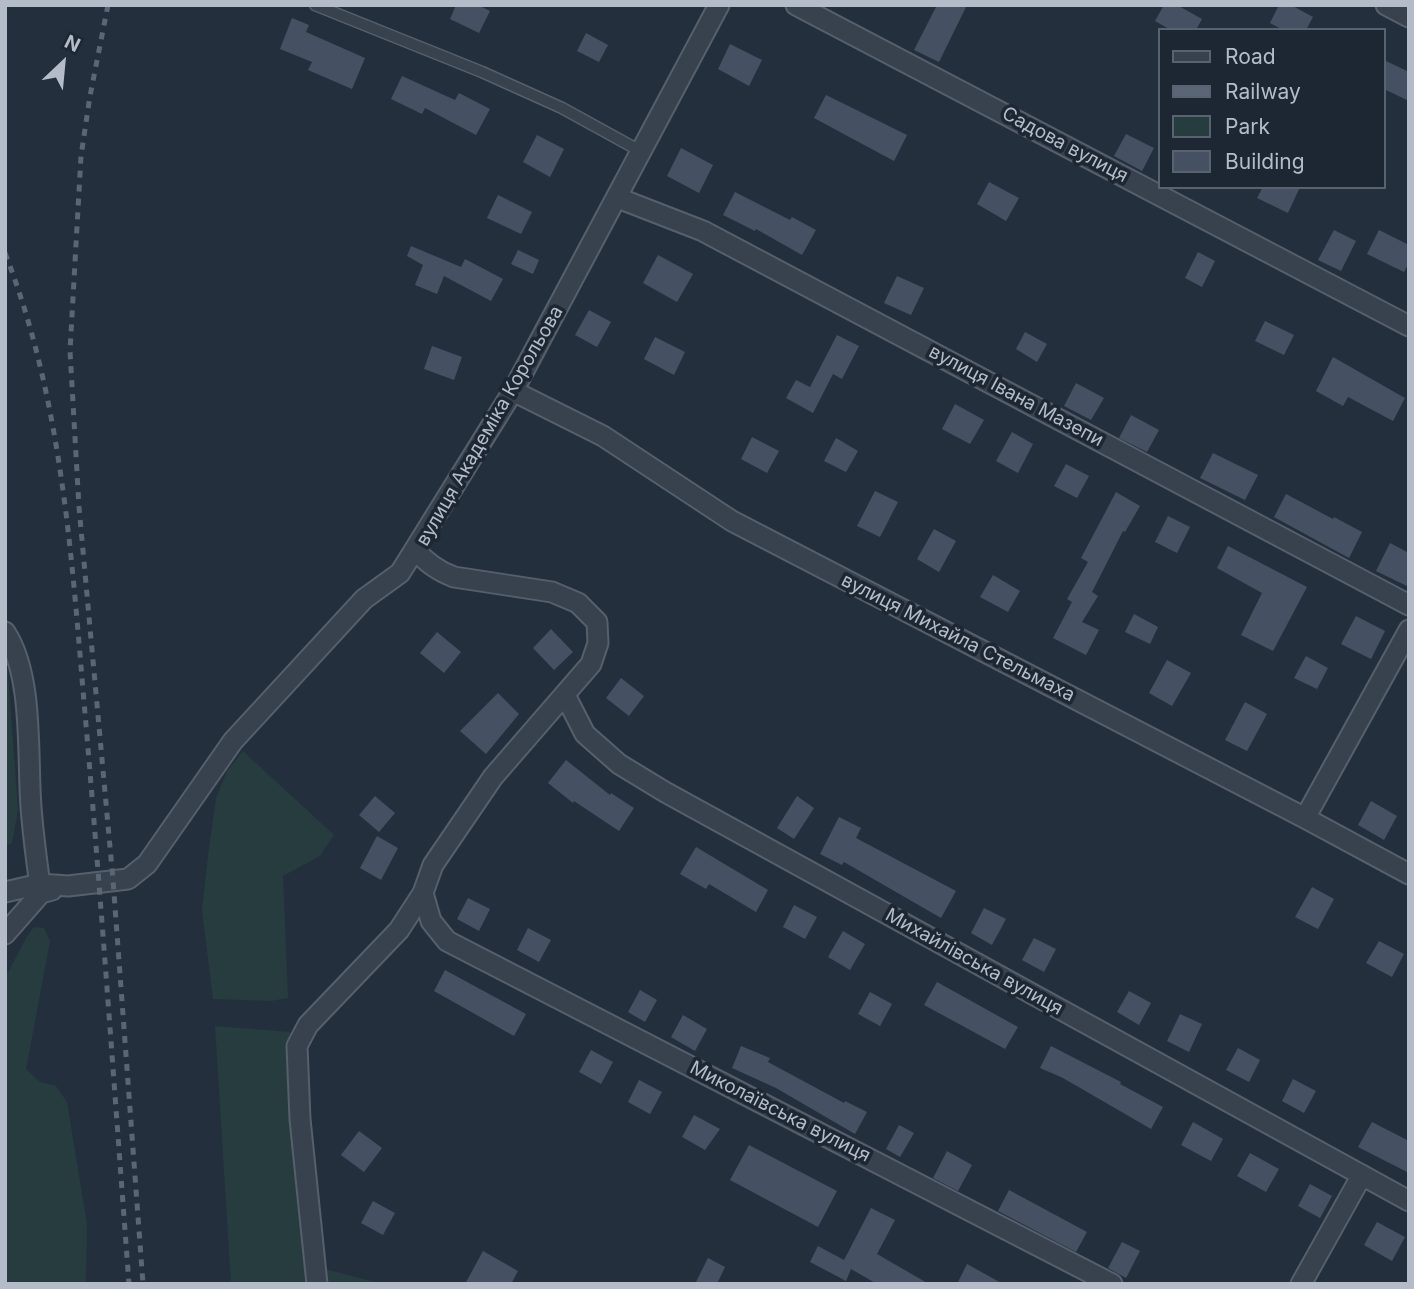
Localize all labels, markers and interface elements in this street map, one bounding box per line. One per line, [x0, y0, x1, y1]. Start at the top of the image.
north arrow [28, 28, 98, 98]
legend [1158, 28, 1386, 189]
text: N [61, 30, 84, 57]
text: Road [1225, 44, 1276, 69]
text: Railway [1225, 79, 1301, 104]
street label: Садова вулиця [998, 102, 1132, 188]
text: Park [1225, 114, 1270, 139]
text: Building [1225, 149, 1305, 174]
street label: вулиця Академіка Корольова [412, 302, 568, 550]
street label: вулиця Івана Мазепи [925, 340, 1107, 452]
street label: вулиця Михайла Стельмаха [837, 569, 1079, 707]
street label: Михайлівська вулиця [881, 904, 1067, 1020]
street label: Миколаївська вулиця [686, 1057, 874, 1167]

